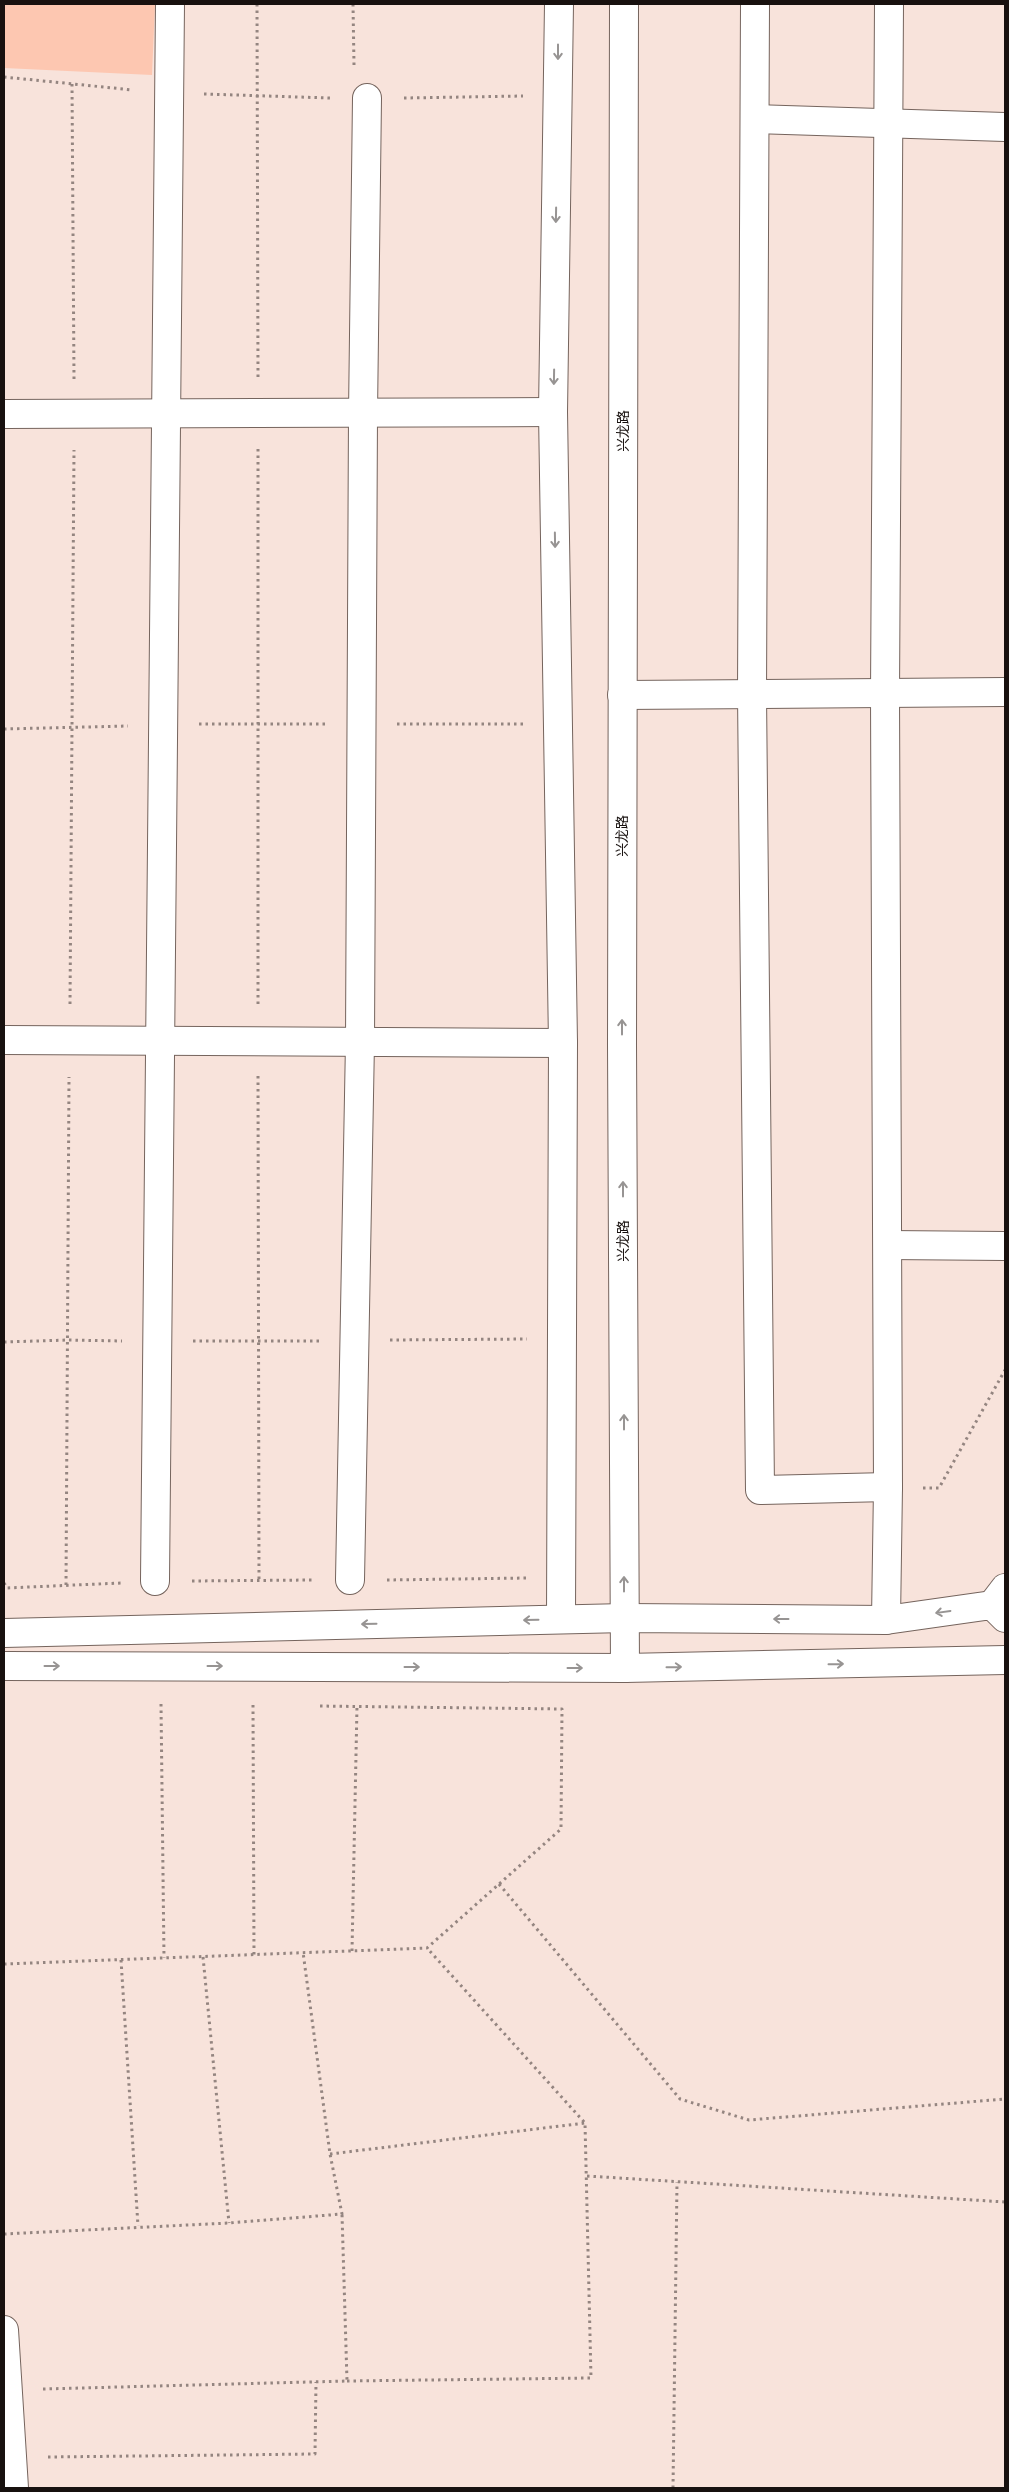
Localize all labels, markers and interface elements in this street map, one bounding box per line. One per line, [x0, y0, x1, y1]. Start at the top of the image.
one-way arrow [554, 44, 563, 60]
one-way arrow [552, 207, 561, 223]
one-way arrow [549, 369, 559, 385]
street label: 兴龙路 [615, 410, 632, 452]
one-way arrow [551, 532, 560, 548]
street label: 兴龙路 [614, 815, 631, 857]
one-way arrow [617, 1019, 627, 1035]
one-way arrow [618, 1181, 628, 1198]
street label: 兴龙路 [615, 1220, 632, 1262]
one-way arrow [619, 1414, 629, 1430]
one-way arrow [620, 1576, 629, 1592]
one-way arrow [936, 1607, 952, 1617]
one-way arrow [774, 1614, 790, 1624]
one-way arrow [524, 1615, 540, 1625]
one-way arrow [361, 1619, 378, 1629]
one-way arrow [828, 1659, 844, 1668]
one-way arrow [44, 1661, 60, 1671]
one-way arrow [206, 1661, 223, 1671]
one-way arrow [404, 1662, 420, 1672]
one-way arrow [665, 1662, 681, 1672]
one-way arrow [566, 1663, 583, 1673]

